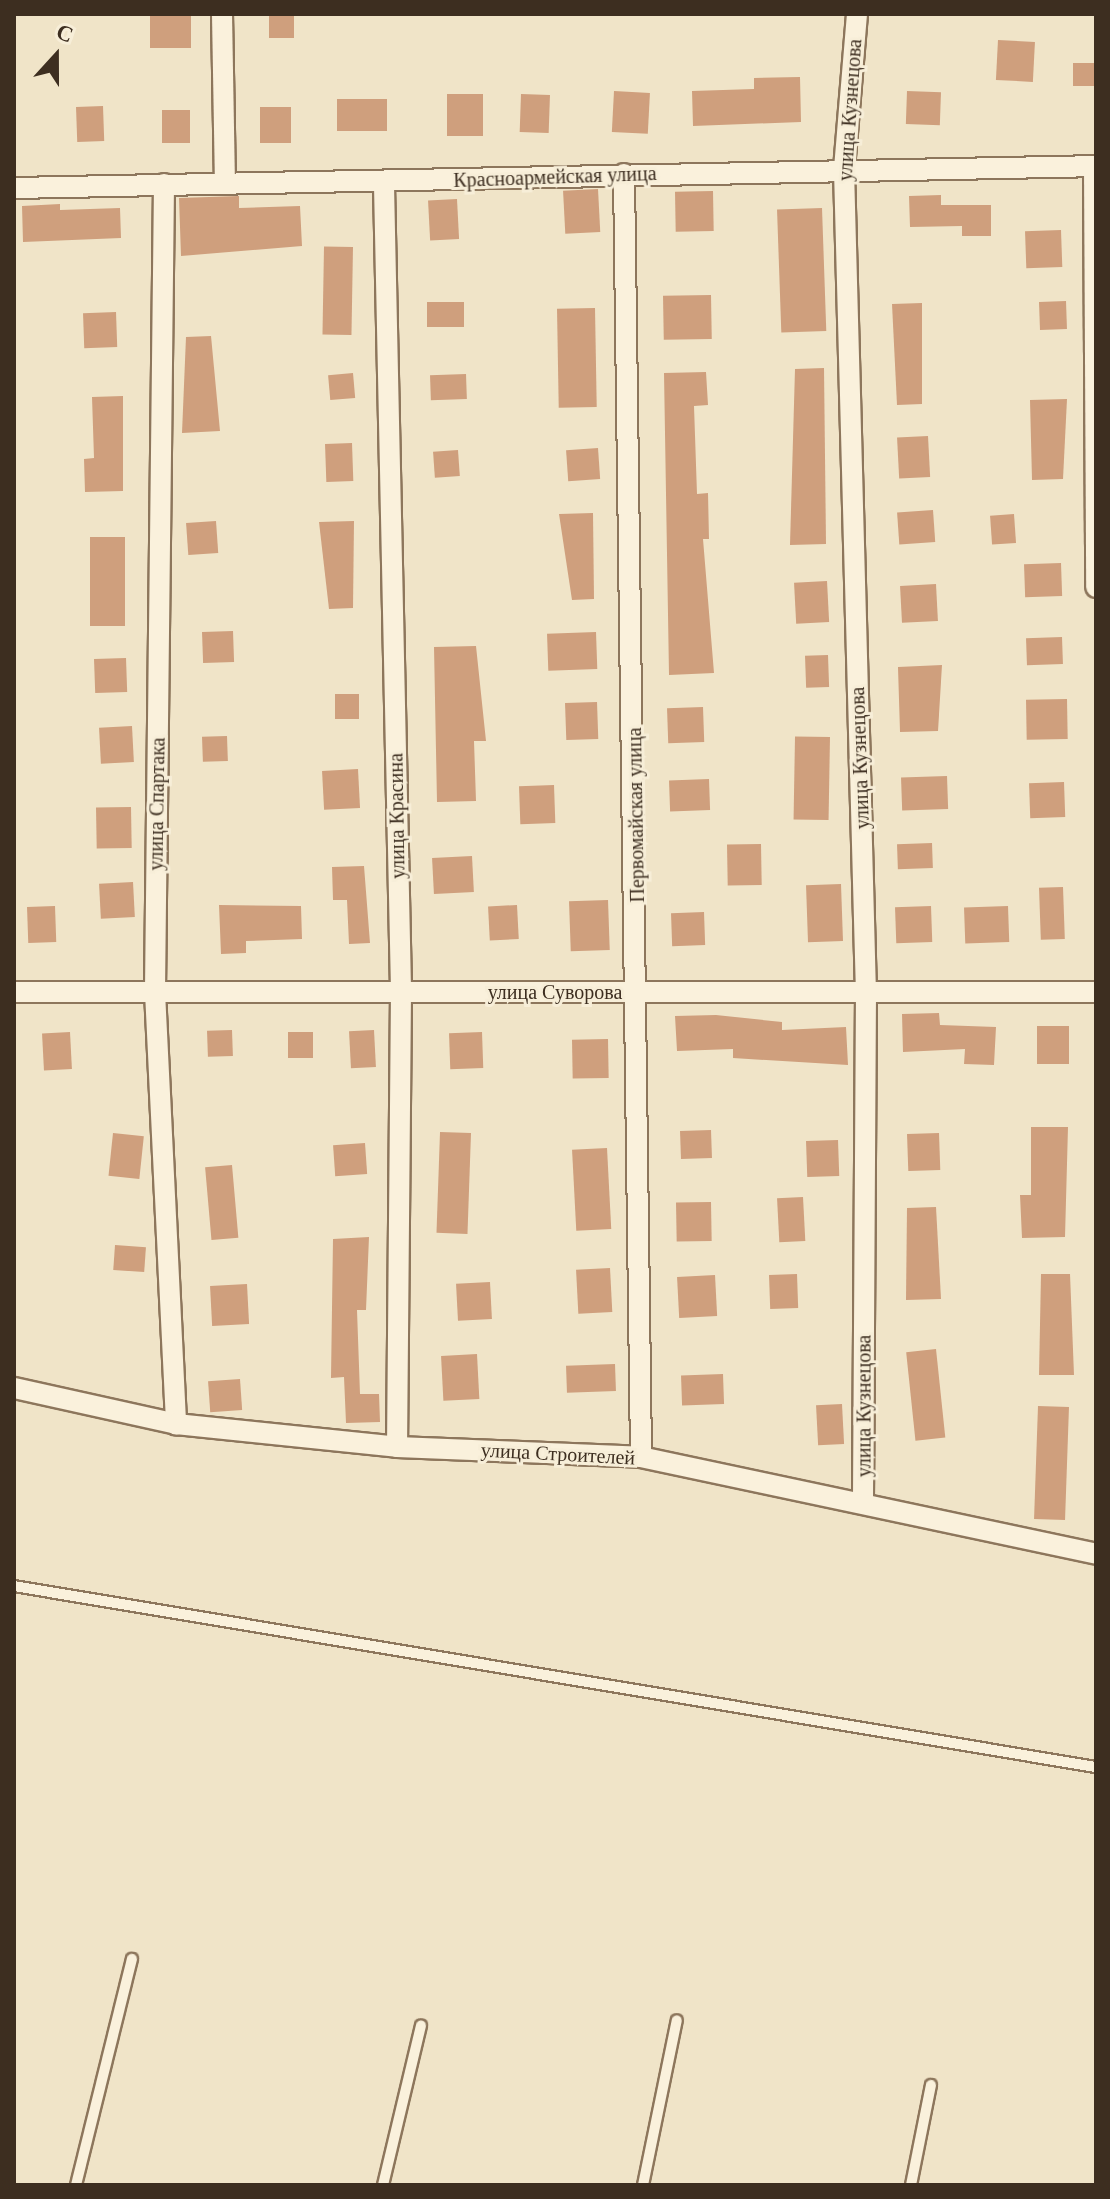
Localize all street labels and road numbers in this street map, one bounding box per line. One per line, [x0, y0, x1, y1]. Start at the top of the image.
street label: улица Кузнецова [833, 38, 867, 182]
street label: Красноармейская улица [453, 161, 657, 193]
street label: улица Кузнецова [846, 686, 874, 830]
street label: Первомайская улица [622, 727, 650, 903]
street label: улица Спартака [144, 737, 170, 871]
street label: улица Красина [384, 753, 410, 879]
street label: улица Суворова [488, 980, 622, 1004]
street label: улица Кузнецова [852, 1335, 876, 1477]
street label: улица Строителей [480, 1438, 636, 1470]

